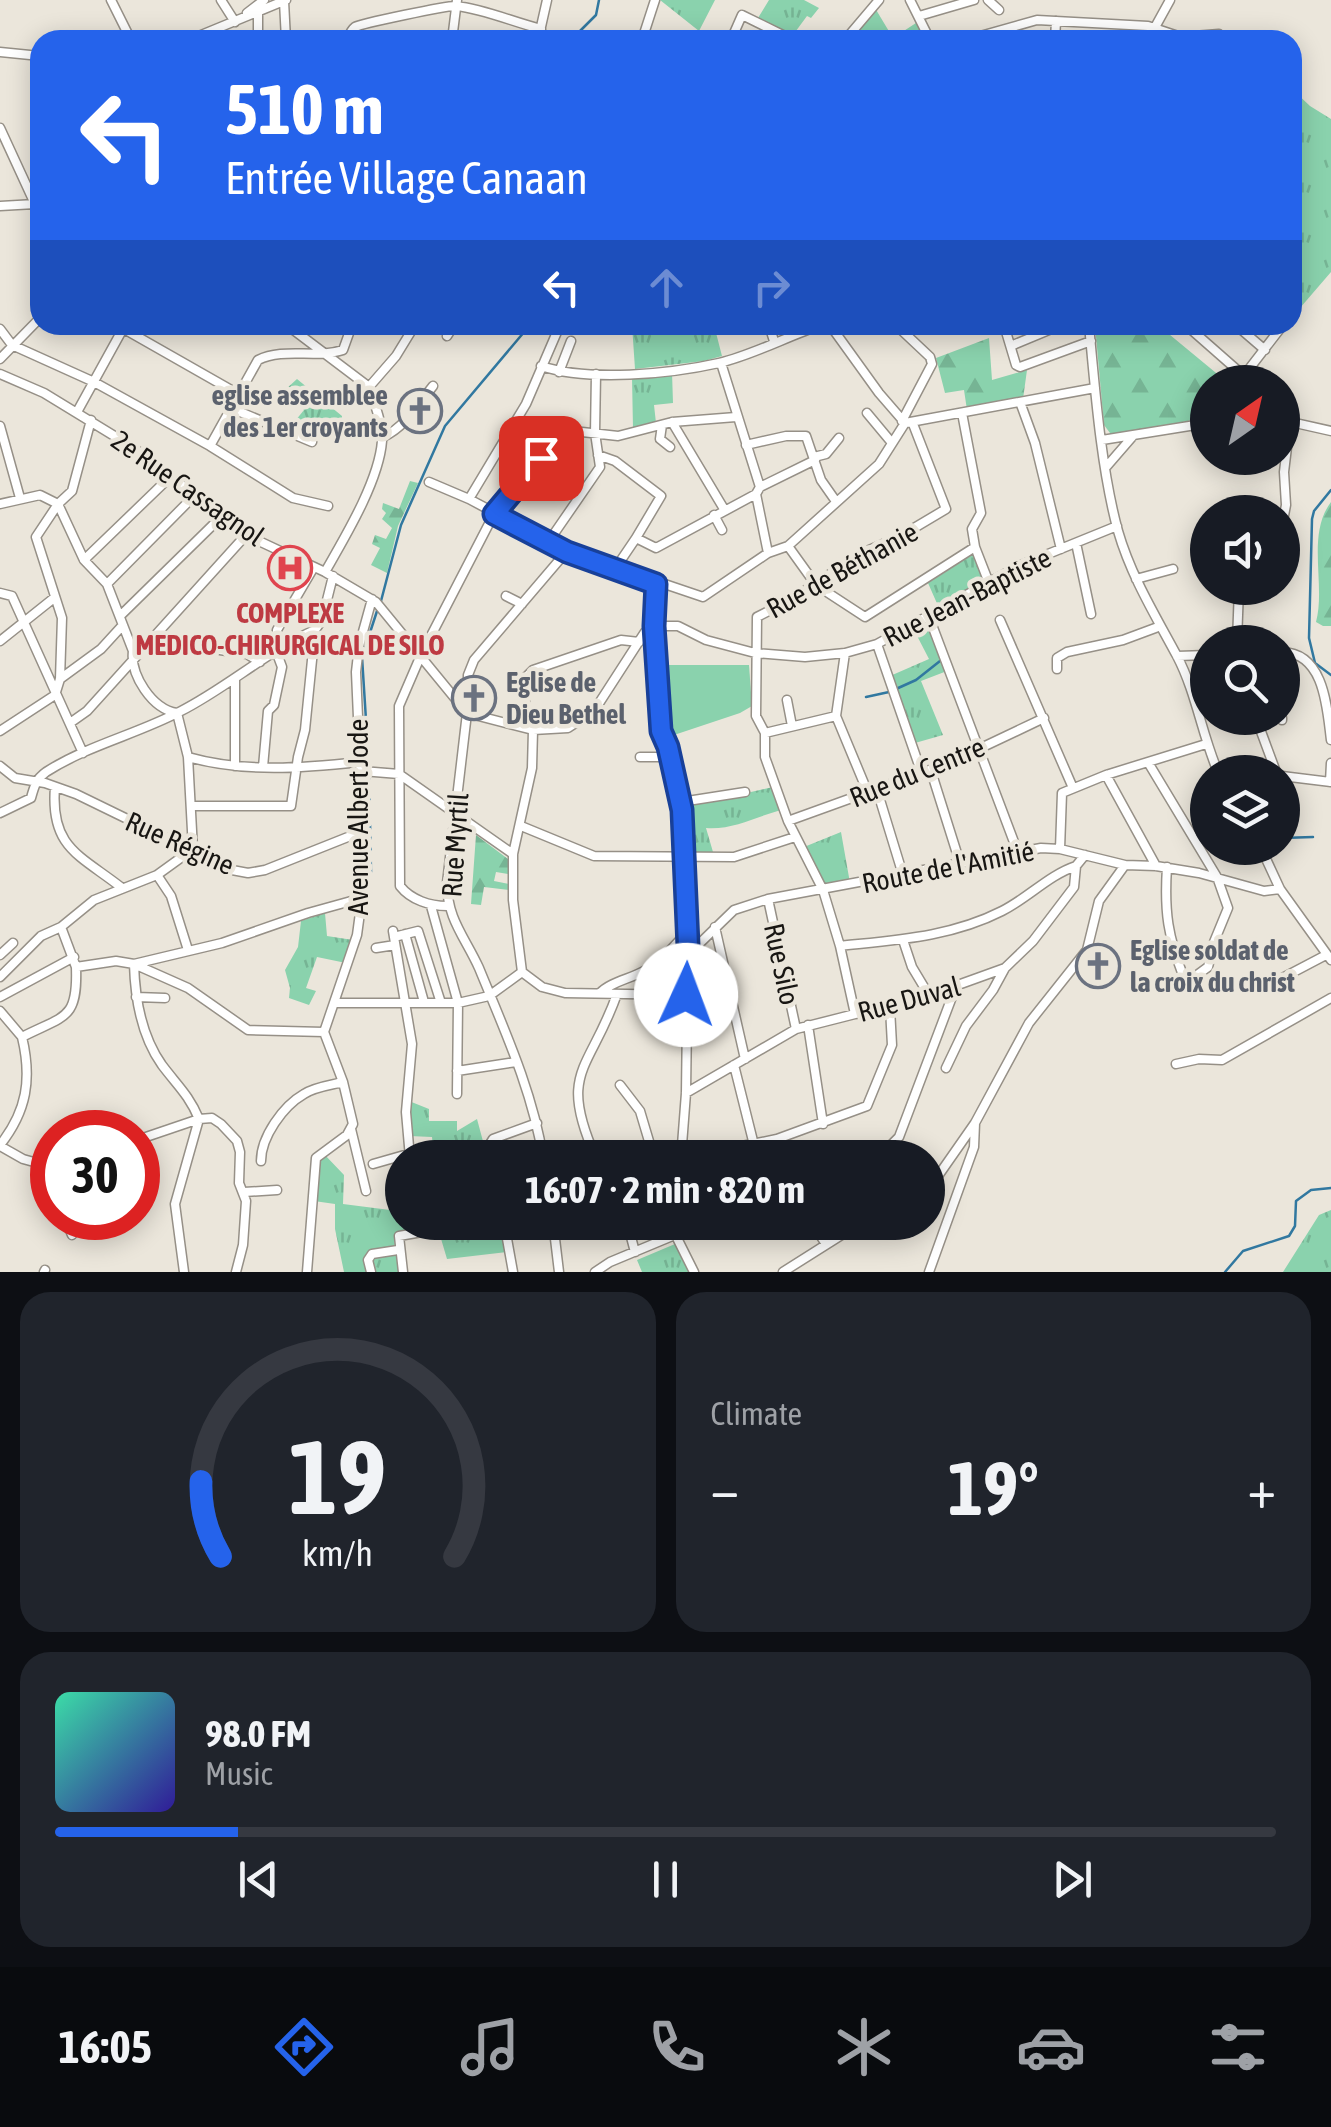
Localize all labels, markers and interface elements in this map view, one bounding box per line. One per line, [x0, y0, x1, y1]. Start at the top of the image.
text: 510 m [225, 69, 384, 149]
icon: left [60, 70, 190, 200]
text: Entrée Village Canaan [225, 152, 588, 204]
icon: left [534, 260, 589, 315]
icon: ahead [639, 260, 694, 315]
icon: right [744, 260, 799, 315]
north arrow [1190, 365, 1300, 475]
map controls [1190, 365, 1300, 865]
place label: eglise assemblee des 1er croyants [212, 379, 388, 443]
church icon: eglise assemblee des 1er croyants [397, 388, 443, 434]
pin [499, 416, 584, 501]
street label: 2e Rue Cassagnol [106, 424, 271, 553]
icon: arrive [514, 431, 569, 486]
button: sound [1190, 495, 1300, 605]
street label: Rue de Béthanie [761, 515, 923, 625]
street label: Rue Jean-Baptiste [878, 541, 1056, 653]
hospital icon: COMPLEXE MEDICO-CHIRURGICAL DE SILO [267, 545, 313, 591]
place label: COMPLEXE MEDICO-CHIRURGICAL DE SILO [135, 597, 445, 661]
button: search [1190, 625, 1300, 735]
place label: Eglise de Dieu Bethel [506, 666, 627, 730]
church icon: Eglise de Dieu Bethel [451, 675, 497, 721]
street label: Avenue Albert Jode [342, 719, 374, 915]
street label: Rue du Centre [845, 730, 989, 814]
button: layers [1190, 755, 1300, 865]
street label: Rue Myrtil [435, 791, 475, 898]
street label: Rue Régine [121, 805, 239, 881]
street label: Route de l'Amitié [859, 835, 1037, 899]
street label: Rue Silo [758, 920, 806, 1008]
place label: Eglise soldat de la croix du christ [1130, 934, 1295, 998]
position arrow [634, 943, 738, 1047]
church icon: Eglise soldat de la croix du christ [1075, 943, 1121, 989]
street label: Rue Duval [854, 970, 964, 1028]
speed limit sign: 30 [30, 1110, 160, 1240]
text: 16:07 · 2 min · 820 m [525, 1168, 805, 1211]
text: Climate [711, 1395, 802, 1432]
text: 19 [289, 1417, 387, 1536]
text: 19° [948, 1445, 1039, 1531]
text: − [711, 1457, 739, 1520]
text: + [1247, 1457, 1276, 1520]
text: km/h [302, 1533, 373, 1574]
text: 98.0 FM [205, 1712, 311, 1755]
text: Music [205, 1755, 272, 1792]
icon: previous [231, 1852, 286, 1907]
icon: pause [638, 1852, 693, 1907]
icon: next [1045, 1852, 1100, 1907]
icon: directions [269, 2012, 339, 2082]
icon: music [455, 2012, 525, 2082]
icon: phone [642, 2012, 712, 2082]
icon: climate [829, 2012, 899, 2082]
icon: car [1016, 2012, 1086, 2082]
icon: filters [1203, 2012, 1273, 2082]
text: 16:05 [58, 2021, 152, 2073]

